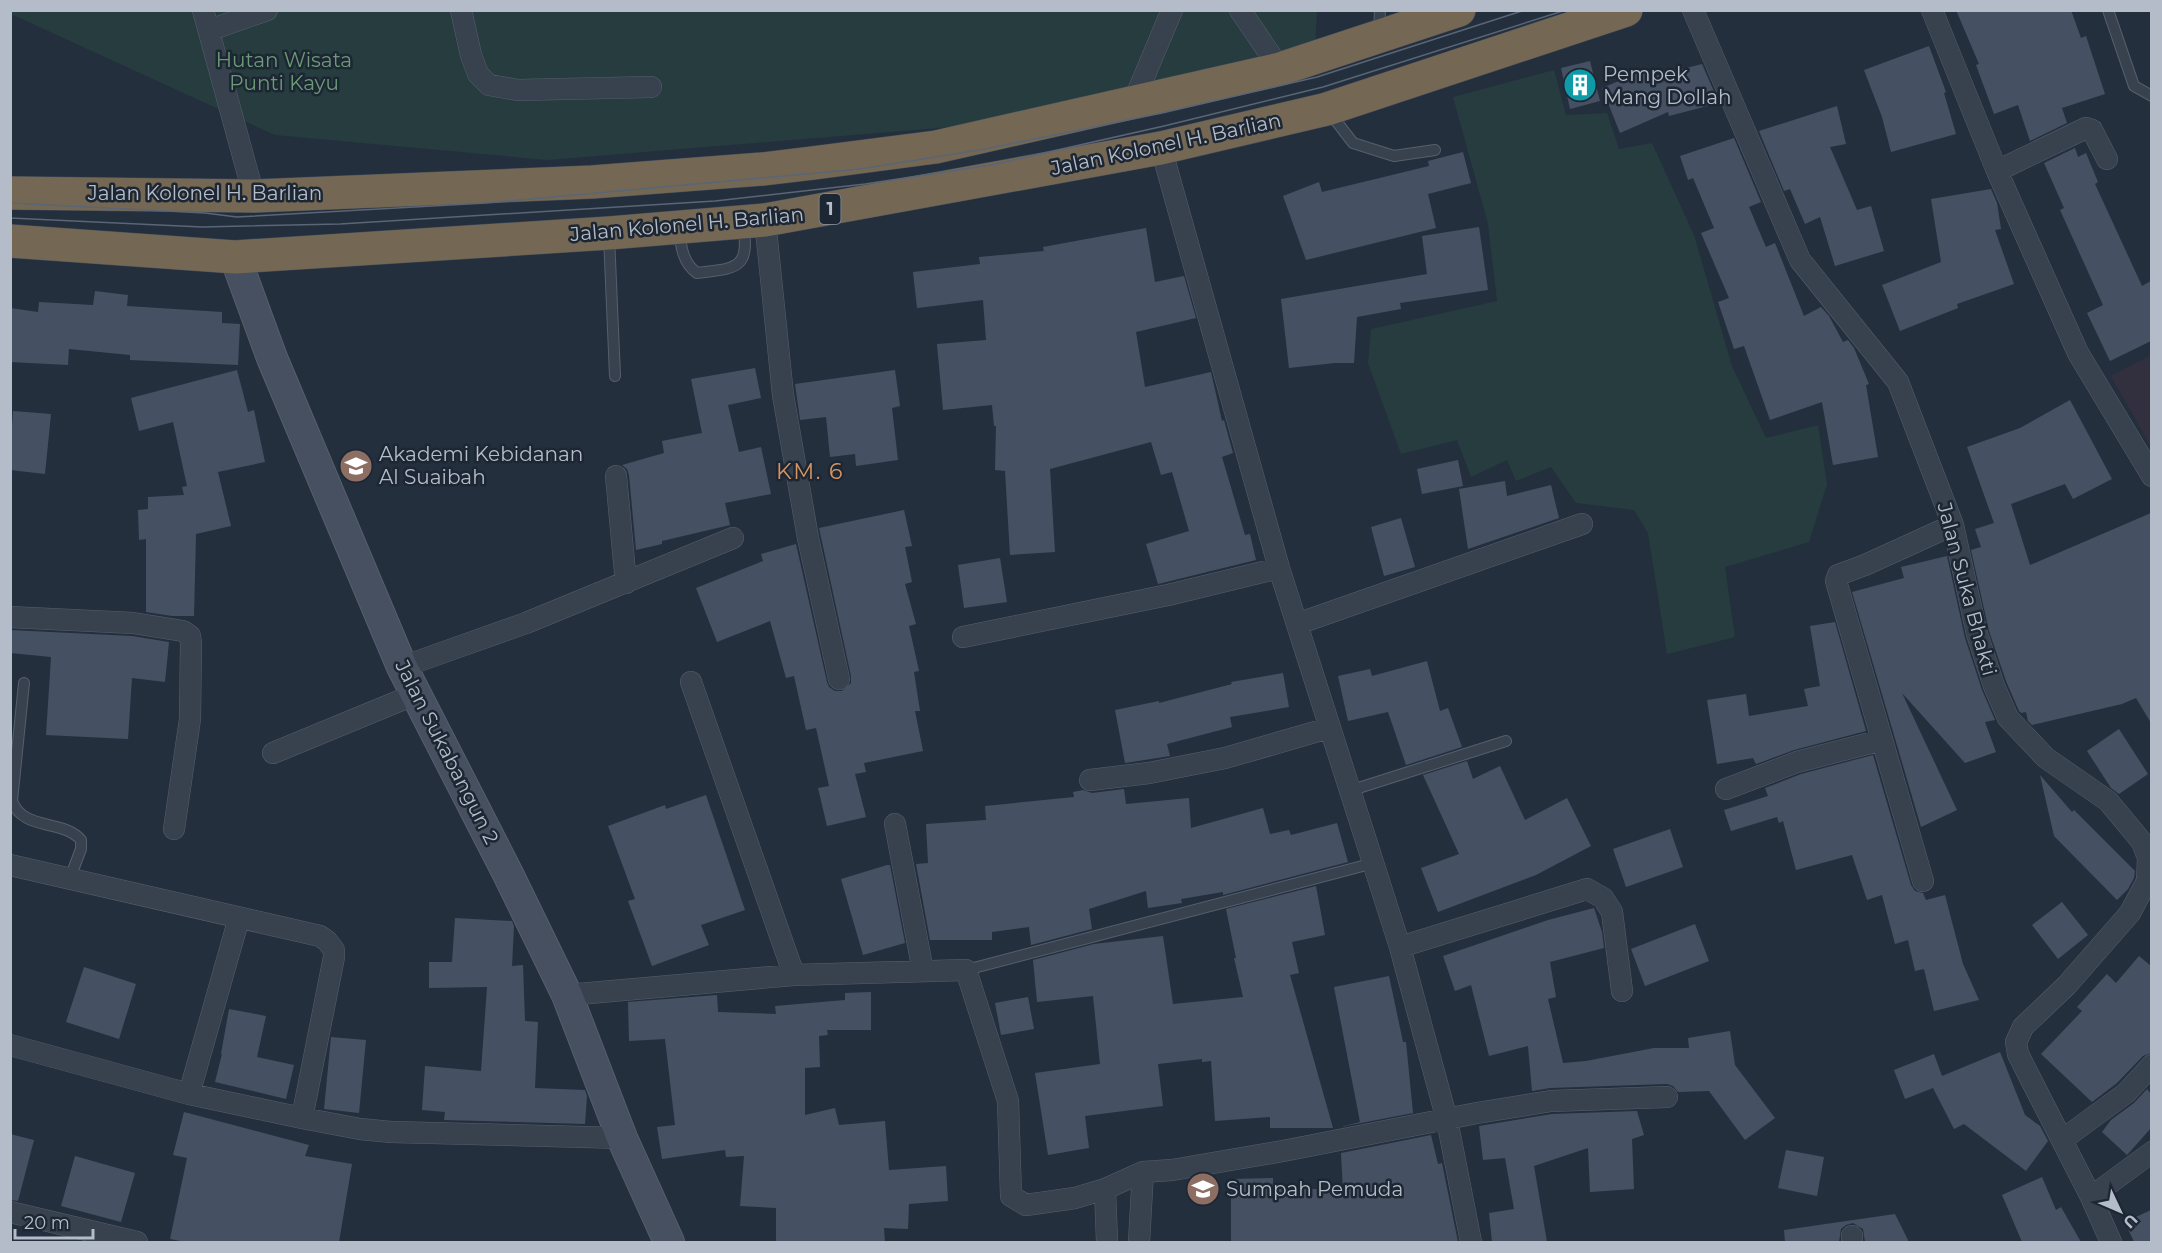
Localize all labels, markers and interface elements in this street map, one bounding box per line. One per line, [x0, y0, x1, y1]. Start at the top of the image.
park label: Hutan Wisata Punti Kayu [216, 48, 352, 95]
place label: Pempek Mang Dollah [1603, 62, 1732, 109]
building icon: Pempek Mang Dollah [1562, 67, 1598, 103]
street label: Jalan Kolonel H. Barlian [1048, 108, 1283, 180]
street label: Jalan Kolonel H. Barlian [87, 181, 322, 205]
road number: 1 [820, 194, 840, 224]
street label: Jalan Kolonel H. Barlian [568, 202, 805, 246]
place label: Akademi Kebidanan Al Suaibah [379, 442, 583, 489]
school or university icon: Akademi Kebidanan Al Suaibah [338, 448, 374, 484]
district label: KM. 6 [776, 458, 844, 485]
street label: Jalan Suka Bhakti [1932, 499, 2002, 678]
street label: Jalan Sukabangun 2 [390, 655, 504, 848]
school or university icon: Sumpah Pemuda [1185, 1171, 1221, 1207]
place label: Sumpah Pemuda [1226, 1177, 1403, 1201]
north arrow [2090, 1181, 2150, 1241]
scale bar [15, 1202, 93, 1240]
text: U [2119, 1210, 2142, 1232]
text: 20 m [24, 1212, 70, 1234]

